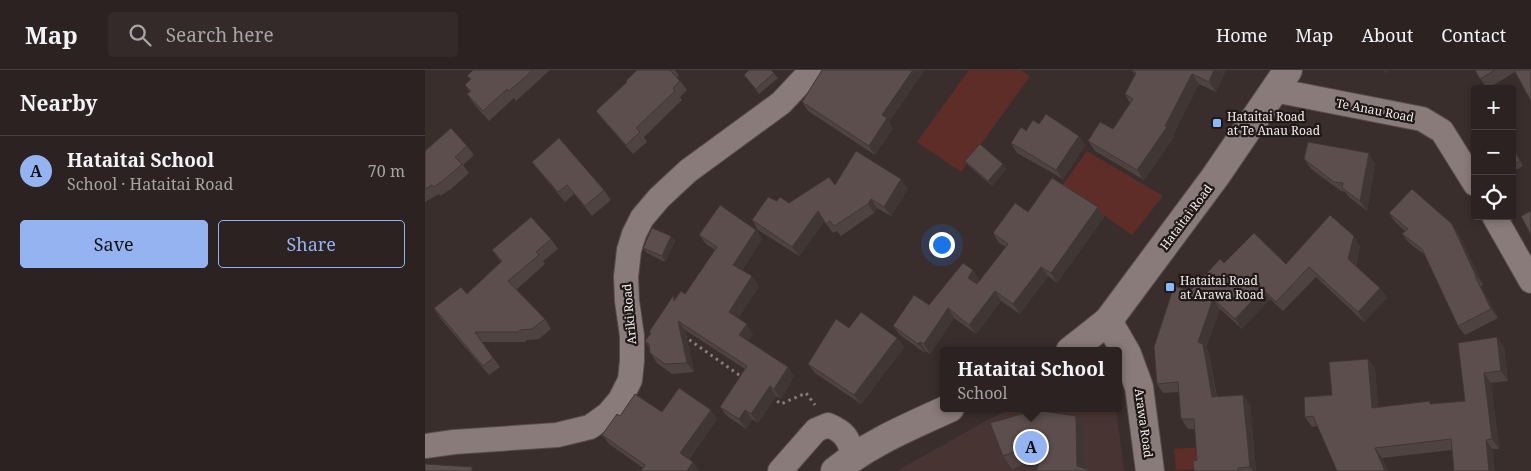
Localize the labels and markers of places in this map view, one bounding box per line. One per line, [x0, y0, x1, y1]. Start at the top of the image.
place label: Hataitai Road at Te Anau Road [1227, 108, 1321, 139]
marker: Hataitai Road at Te Anau Road [1211, 117, 1223, 129]
place label: Hataitai Road at Arawa Road [1180, 272, 1265, 303]
marker: Hataitai Road at Arawa Road [1164, 281, 1176, 293]
pin: A [1015, 428, 1047, 466]

